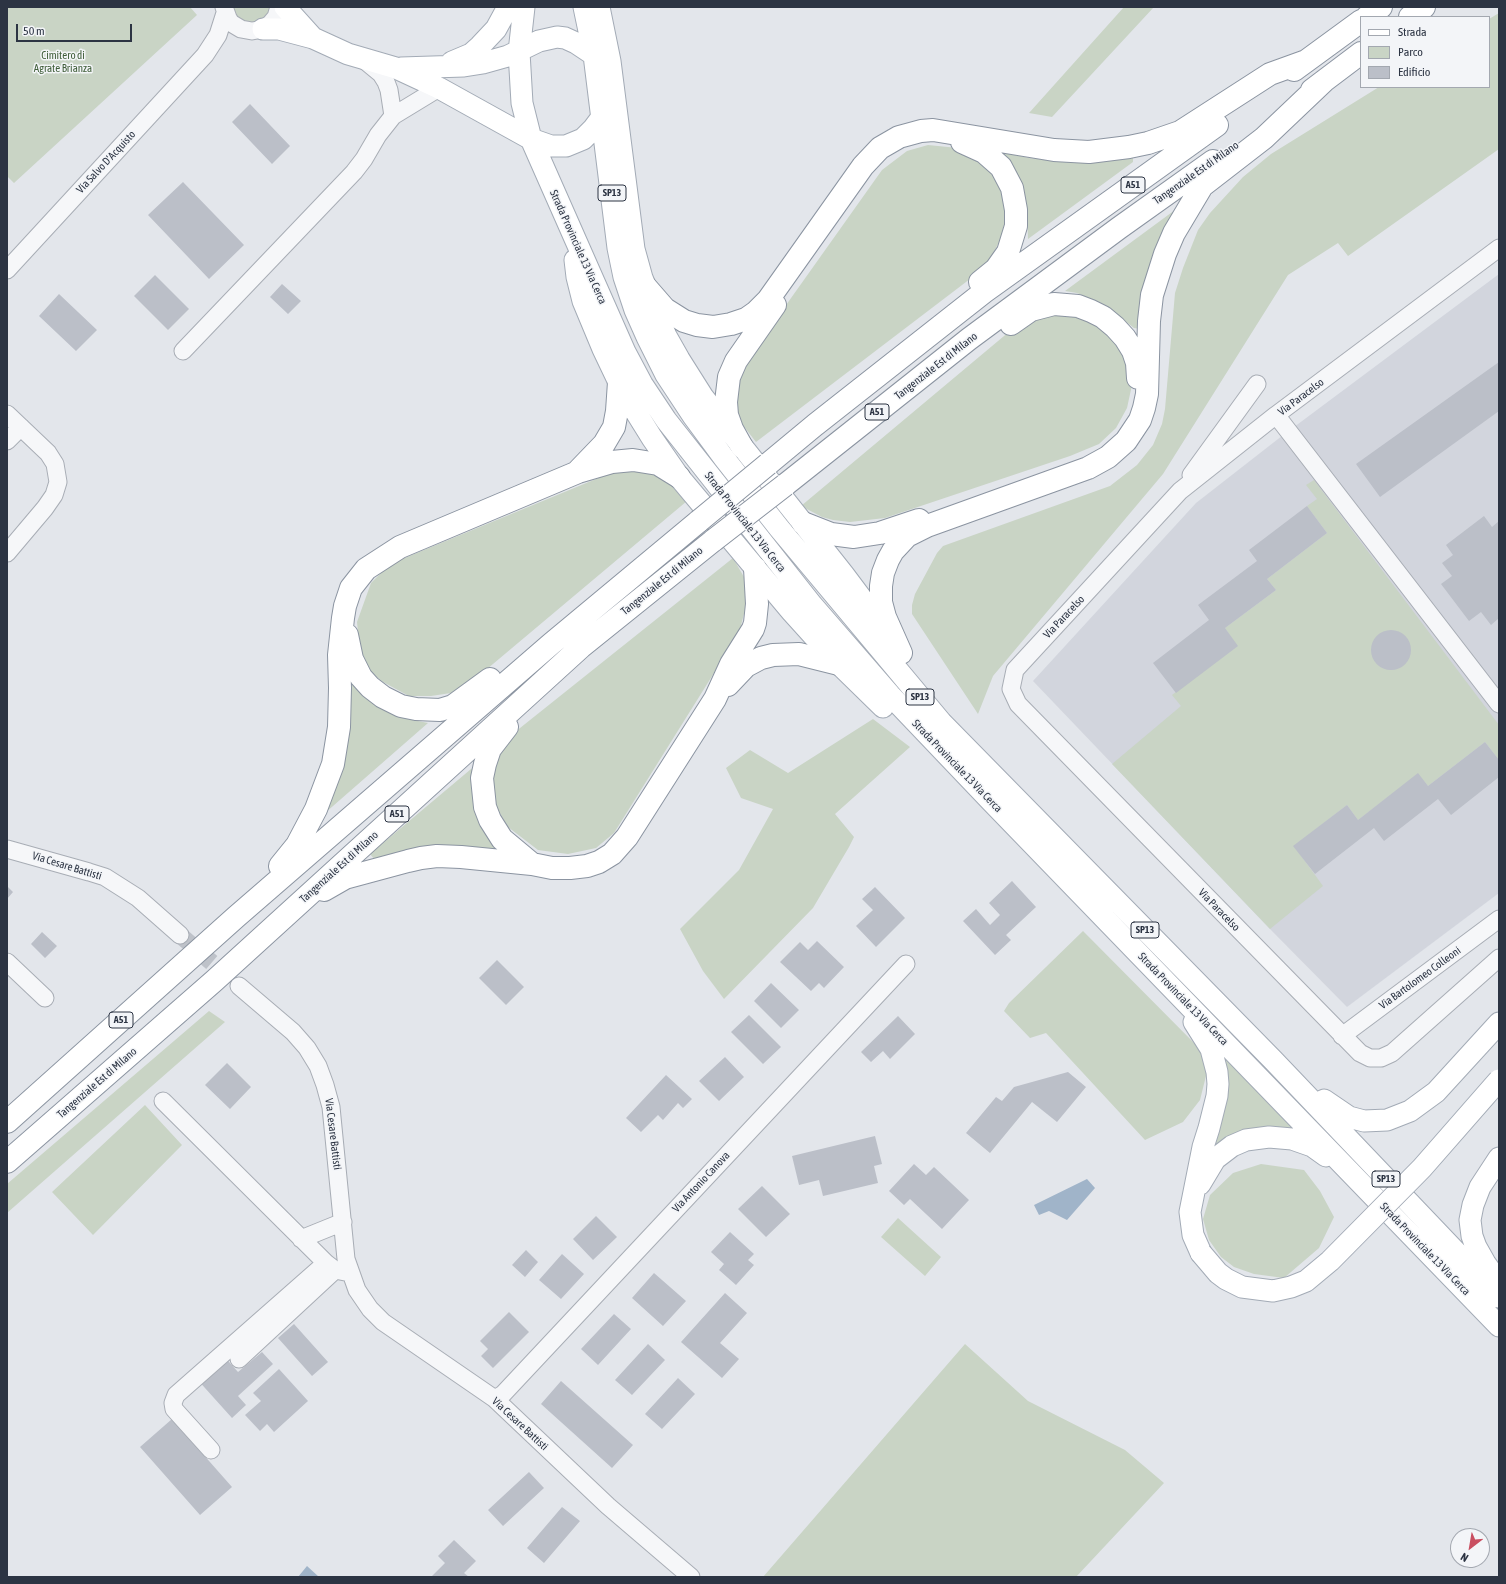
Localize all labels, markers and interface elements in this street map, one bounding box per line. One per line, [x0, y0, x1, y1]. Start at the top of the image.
scale bar [18, 16, 134, 42]
legend [1360, 16, 1490, 88]
text: 50 m [23, 24, 45, 38]
text: Strada [1398, 25, 1427, 39]
text: Parco [1398, 45, 1423, 59]
park label: Cimitero di Agrate Brianza [34, 49, 92, 75]
text: Edificio [1398, 65, 1430, 79]
street label: Via Salvo D'Acquisto [74, 128, 138, 196]
street label: Tangenziale Est di Milano [1151, 139, 1241, 207]
road number: A51 [1121, 177, 1145, 193]
road number: SP13 [598, 185, 626, 201]
street label: Strada Provinciale 13 Via Cerca [547, 188, 609, 306]
street label: Tangenziale Est di Milano [892, 330, 980, 402]
street label: Via Paracelso [1275, 375, 1327, 419]
road number: A51 [865, 404, 889, 420]
street label: Strada Provinciale 13 Via Cerca [702, 469, 788, 575]
street label: Tangenziale Est di Milano [619, 544, 705, 618]
street label: Via Paracelso [1041, 593, 1087, 641]
road number: SP13 [906, 689, 934, 705]
street label: Strada Provinciale 13 Via Cerca [909, 717, 1005, 815]
road number: A51 [385, 806, 409, 822]
street label: Tangenziale Est di Milano [297, 828, 381, 906]
street label: Via Cesare Battisti [31, 849, 103, 883]
street label: Via Paracelso [1195, 886, 1243, 934]
road number: SP13 [1131, 922, 1159, 938]
street label: Via Bartolomeo Colleoni [1377, 944, 1463, 1012]
street label: Strada Provinciale 13 Via Cerca [1135, 950, 1231, 1048]
road number: A51 [109, 1012, 133, 1028]
street label: Tangenziale Est di Milano [54, 1045, 140, 1121]
street label: Via Cesare Battisti [322, 1097, 344, 1171]
street label: Via Antonio Canova [670, 1149, 732, 1215]
road number: SP13 [1372, 1171, 1400, 1187]
street label: Strada Provinciale 13 Via Cerca [1377, 1200, 1473, 1298]
street label: Via Cesare Battisti [489, 1395, 551, 1453]
north arrow [1450, 1528, 1490, 1568]
text: N [1458, 1551, 1470, 1564]

